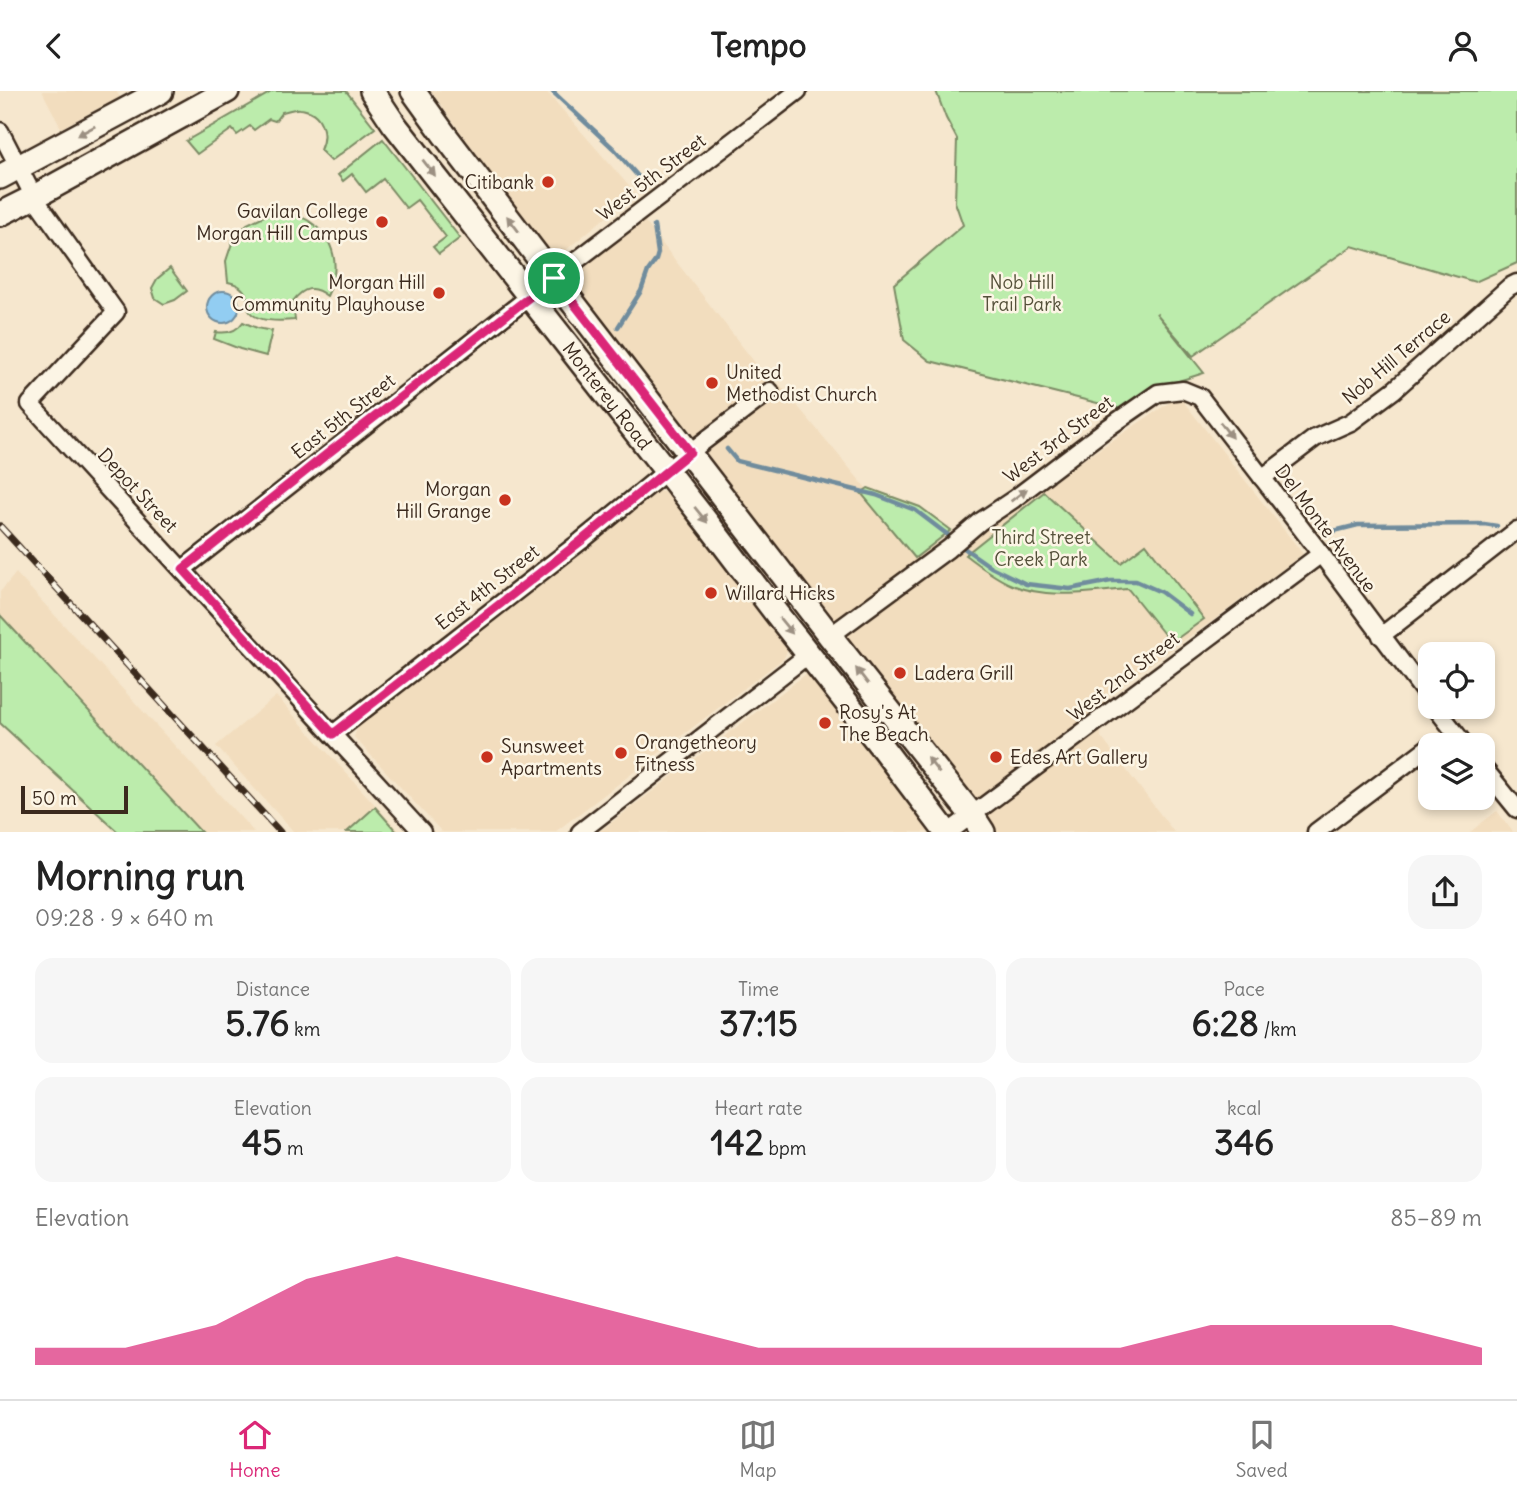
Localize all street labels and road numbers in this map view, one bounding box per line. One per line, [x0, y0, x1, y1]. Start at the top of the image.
street label: West 5th Street [592, 128, 710, 226]
street label: Nob Hill Terrace [1337, 305, 1455, 409]
street label: Monterey Road [558, 337, 657, 454]
street label: East 5th Street [286, 368, 400, 464]
street label: West 3rd Street [998, 390, 1118, 488]
street label: Depot Street [93, 443, 183, 537]
street label: Del Monte Avenue [1270, 459, 1382, 597]
street label: East 4th Street [430, 539, 544, 635]
street label: West 2nd Street [1062, 626, 1184, 726]

